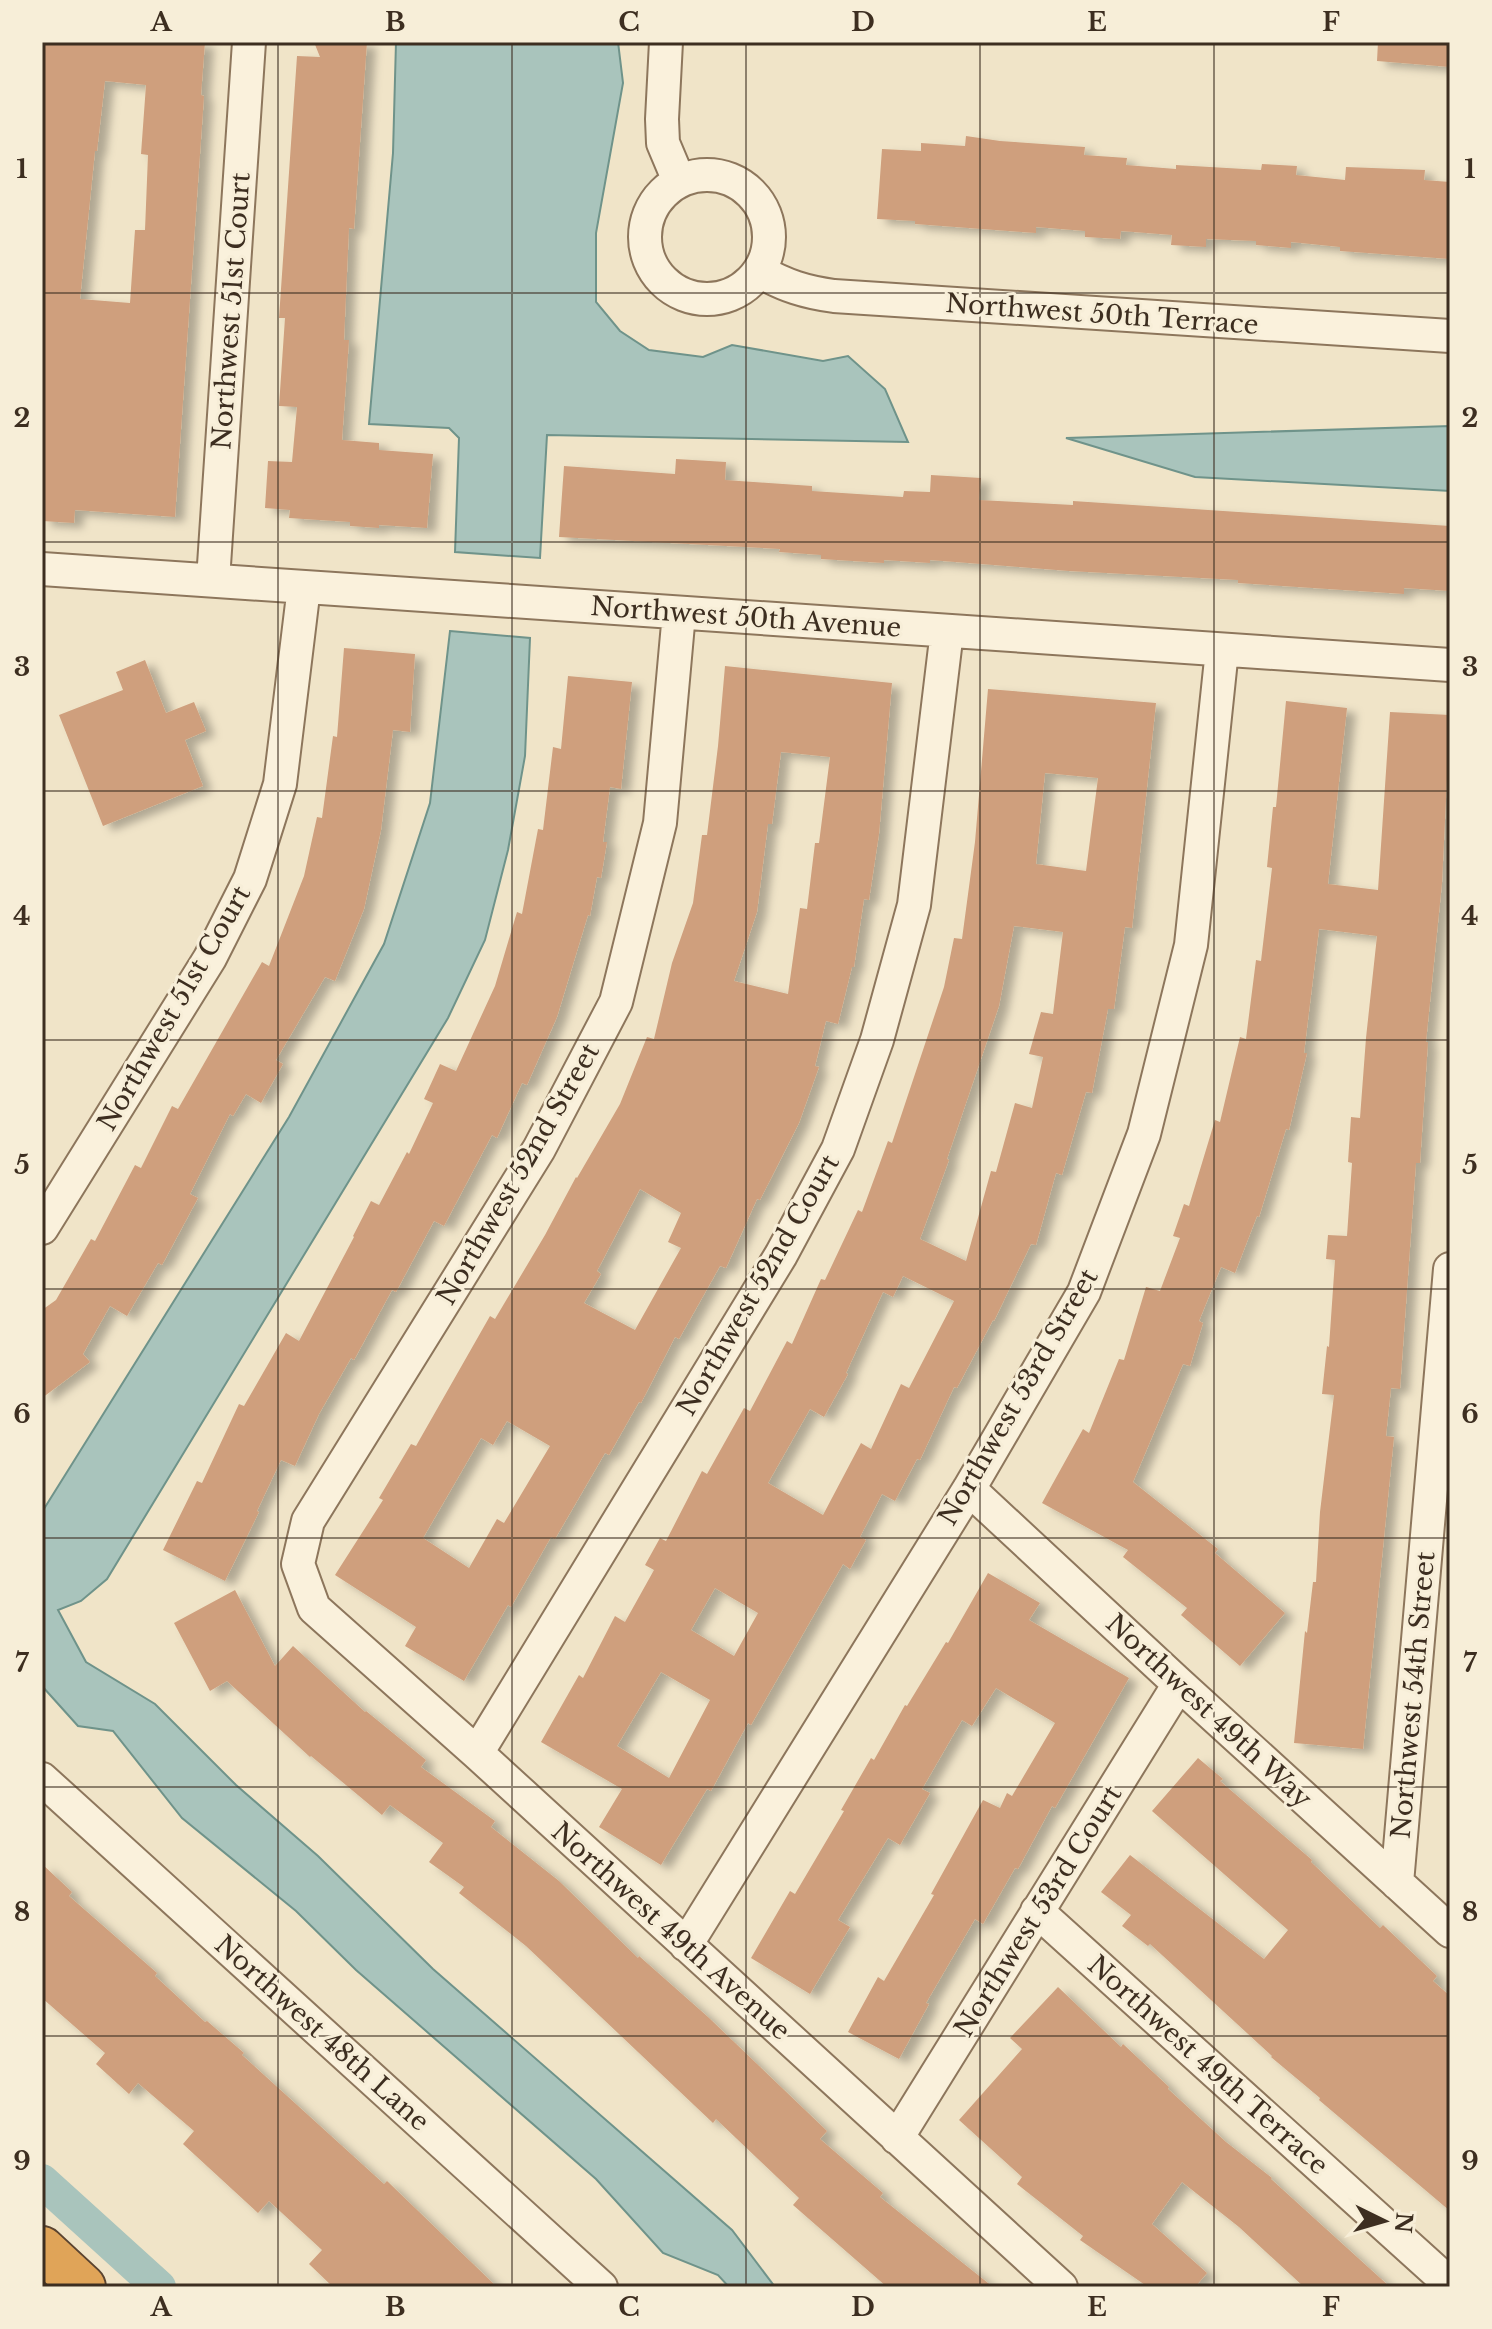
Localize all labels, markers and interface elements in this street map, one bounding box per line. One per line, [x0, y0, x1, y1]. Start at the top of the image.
text: A [149, 6, 172, 38]
text: B [385, 6, 405, 38]
text: C [618, 6, 640, 38]
text: D [851, 6, 875, 38]
text: E [1087, 6, 1107, 38]
text: F [1322, 6, 1340, 38]
text: 1 [16, 153, 28, 185]
text: 1 [1464, 153, 1476, 185]
street label: Northwest 51st Court [205, 171, 257, 451]
street label: Northwest 50th Terrace [944, 287, 1260, 341]
text: 2 [14, 402, 30, 434]
text: 2 [1462, 402, 1478, 434]
street label: Northwest 50th Avenue [590, 590, 902, 644]
text: 3 [14, 651, 30, 683]
text: 3 [1462, 651, 1478, 683]
street label: Northwest 51st Court [91, 880, 257, 1136]
text: 4 [13, 900, 31, 932]
text: 4 [1461, 900, 1479, 932]
street label: Northwest 52nd Street [430, 1037, 606, 1311]
text: 5 [14, 1149, 30, 1181]
street label: Northwest 52nd Court [670, 1149, 846, 1421]
text: 5 [1462, 1149, 1478, 1181]
street label: Northwest 53rd Street [931, 1263, 1105, 1531]
text: 6 [13, 1398, 31, 1430]
text: 6 [1461, 1398, 1479, 1430]
street label: Northwest 54th Street [1384, 1550, 1442, 1840]
street label: Northwest 49th Way [1099, 1607, 1319, 1815]
text: 7 [15, 1647, 29, 1679]
text: 7 [1463, 1647, 1477, 1679]
street label: Northwest 53rd Court [947, 1779, 1129, 2043]
street label: Northwest 49th Avenue [545, 1815, 797, 2047]
text: 8 [14, 1896, 30, 1928]
text: 8 [1462, 1896, 1478, 1928]
street label: Northwest 48th Lane [208, 1928, 436, 2138]
street label: Northwest 49th Terrace [1081, 1949, 1335, 2181]
text: 9 [13, 2145, 31, 2177]
text: 9 [1461, 2145, 1479, 2177]
north arrow [1344, 2181, 1424, 2261]
text: N [1389, 2211, 1418, 2234]
text: A [149, 2291, 172, 2323]
text: B [385, 2291, 405, 2323]
text: C [618, 2291, 640, 2323]
text: D [851, 2291, 875, 2323]
text: E [1087, 2291, 1107, 2323]
text: F [1322, 2291, 1340, 2323]

